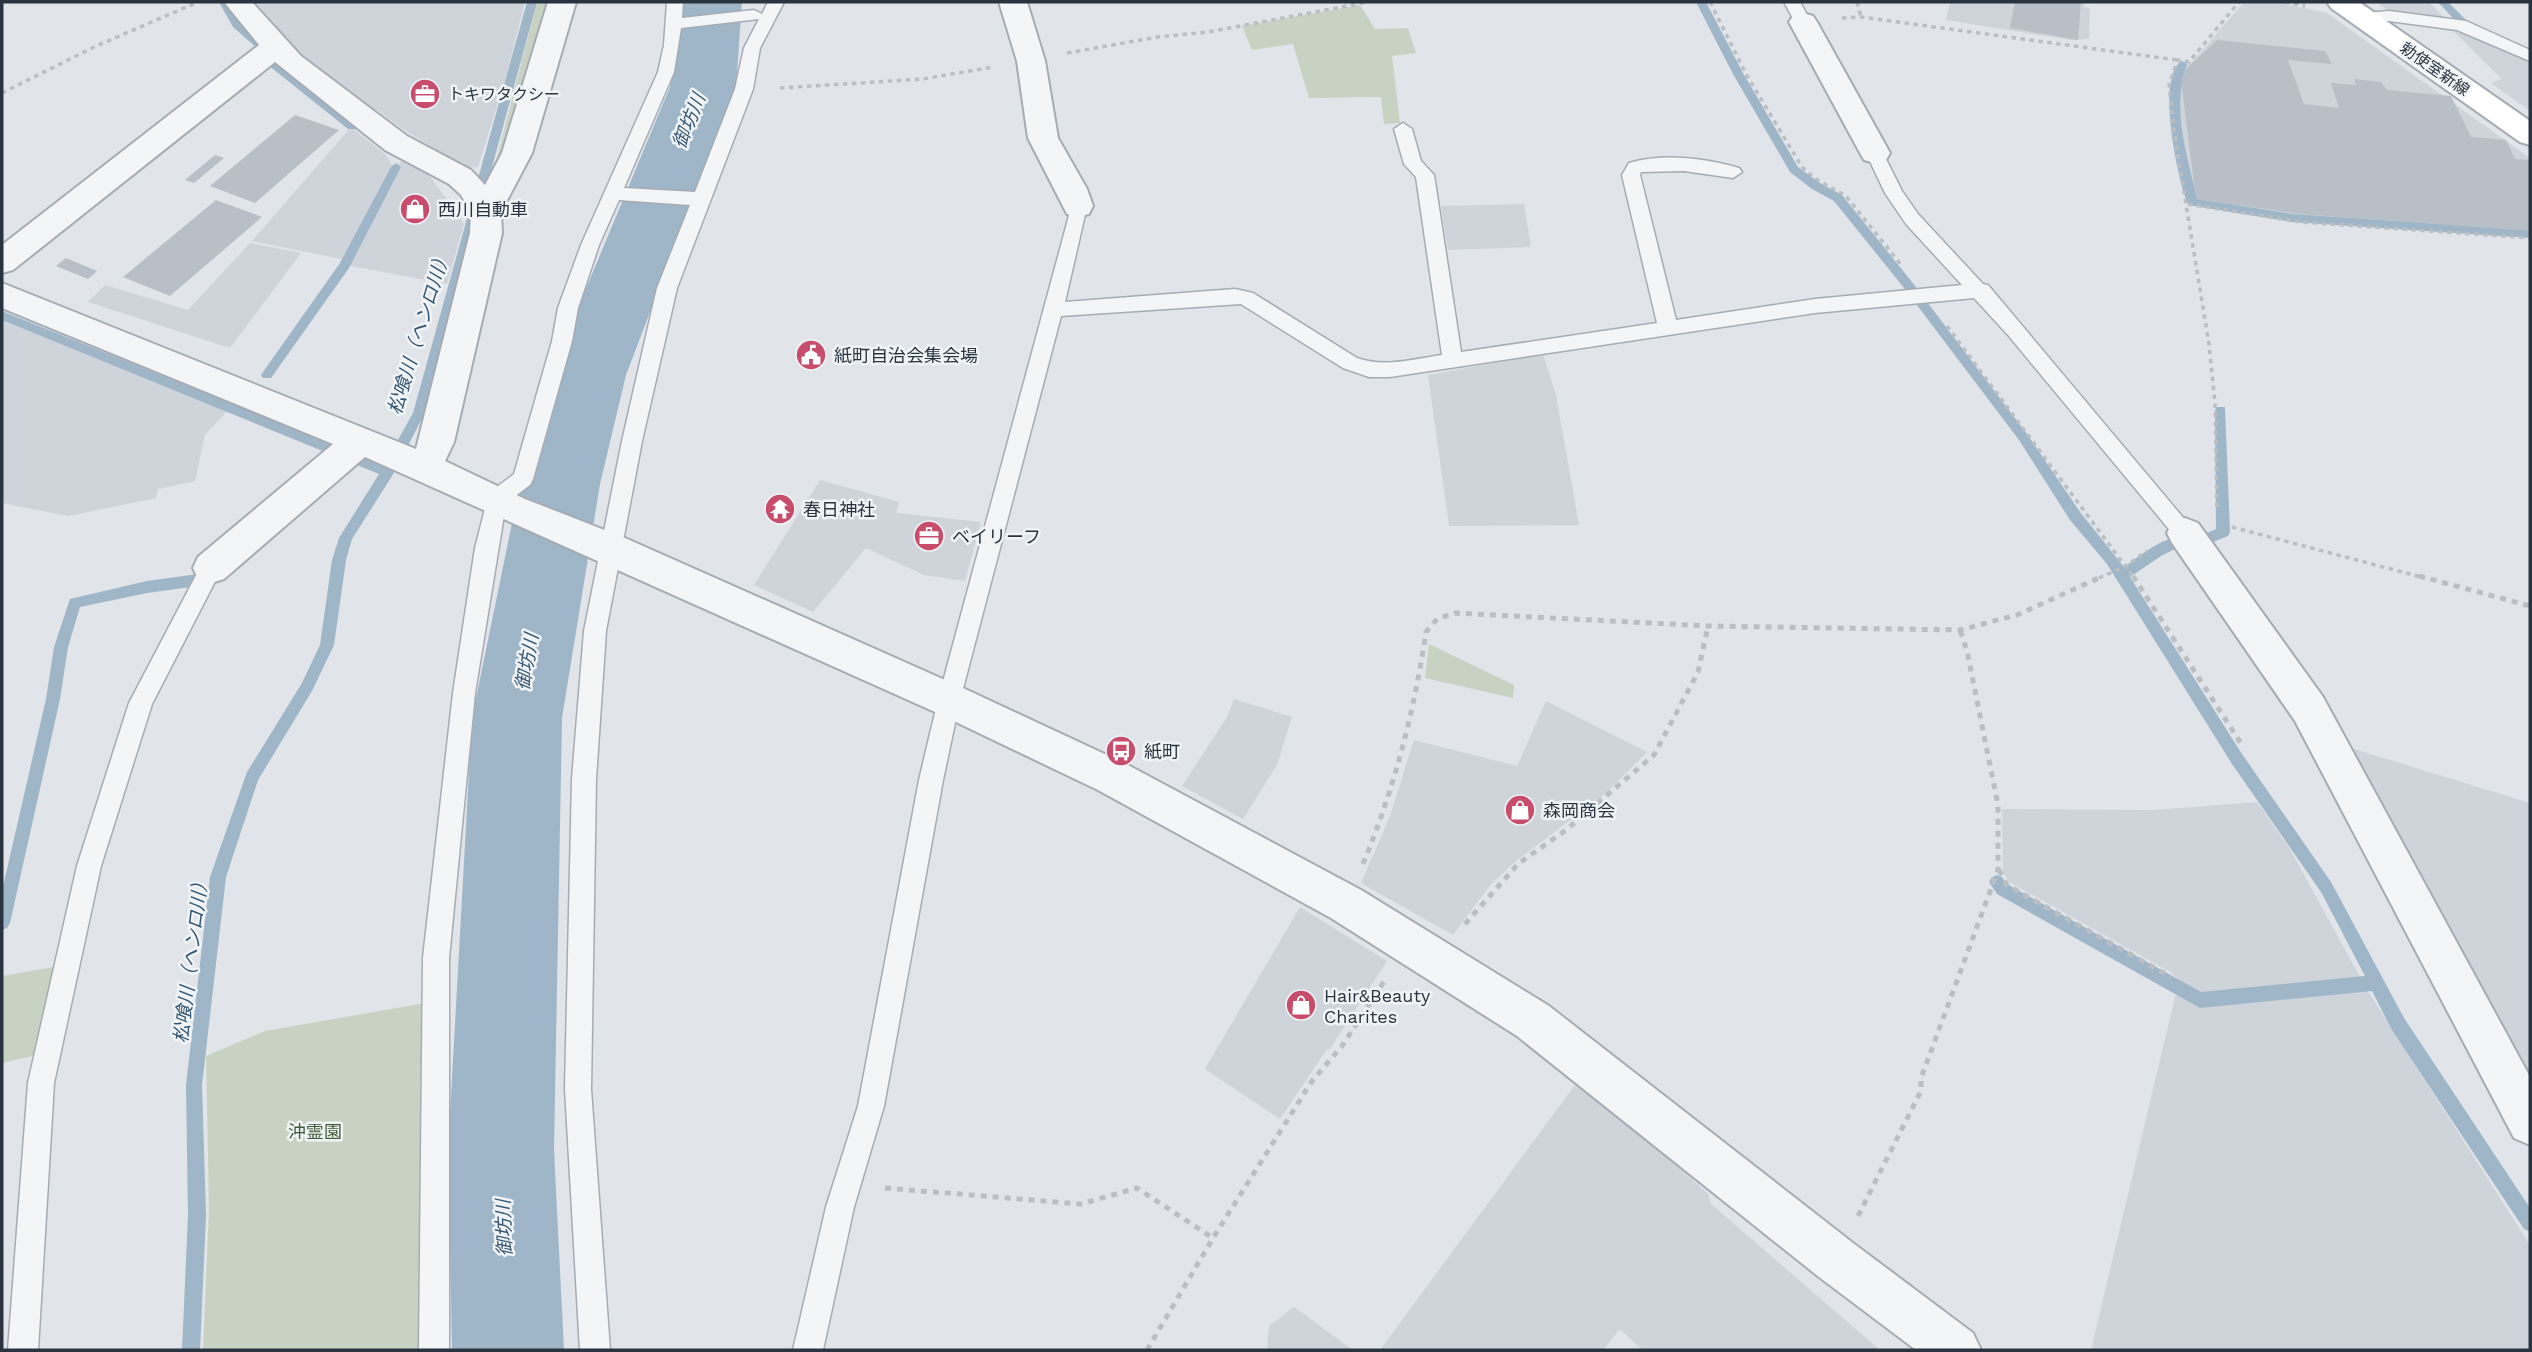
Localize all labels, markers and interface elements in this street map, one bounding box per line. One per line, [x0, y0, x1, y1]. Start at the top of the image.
street label: 勅使室新線 [2397, 38, 2473, 100]
office icon: トキワタクシー [408, 77, 442, 111]
place label: トキワタクシー [448, 85, 560, 104]
water label: 御坊川 [668, 88, 711, 152]
shop icon: 西川自動車 [398, 192, 432, 226]
place label: 西川自動車 [438, 199, 528, 220]
water label: 松喰川（ヘンロ川） [383, 247, 455, 417]
public building icon: 紙町自治会集会場 [794, 338, 828, 372]
place label: 紙町自治会集会場 [834, 345, 978, 366]
temple icon: 春日神社 [763, 492, 797, 526]
place label: 春日神社 [803, 499, 875, 520]
office icon: ベイリーフ [912, 519, 946, 553]
place label: ベイリーフ [952, 526, 1041, 547]
water label: 御坊川 [511, 630, 544, 692]
bus stop icon: 紙町 [1104, 734, 1138, 768]
place label: 紙町 [1144, 741, 1180, 762]
shop icon: 森岡商会 [1503, 793, 1537, 827]
place label: 森岡商会 [1543, 800, 1615, 821]
water label: 松喰川（ヘンロ川） [169, 872, 213, 1044]
place label: Hair&Beauty Charites [1324, 985, 1431, 1027]
shop icon: Hair&Beauty Charites [1284, 988, 1318, 1022]
park label: 沖霊園 [288, 1121, 342, 1142]
water label: 御坊川 [491, 1197, 516, 1257]

